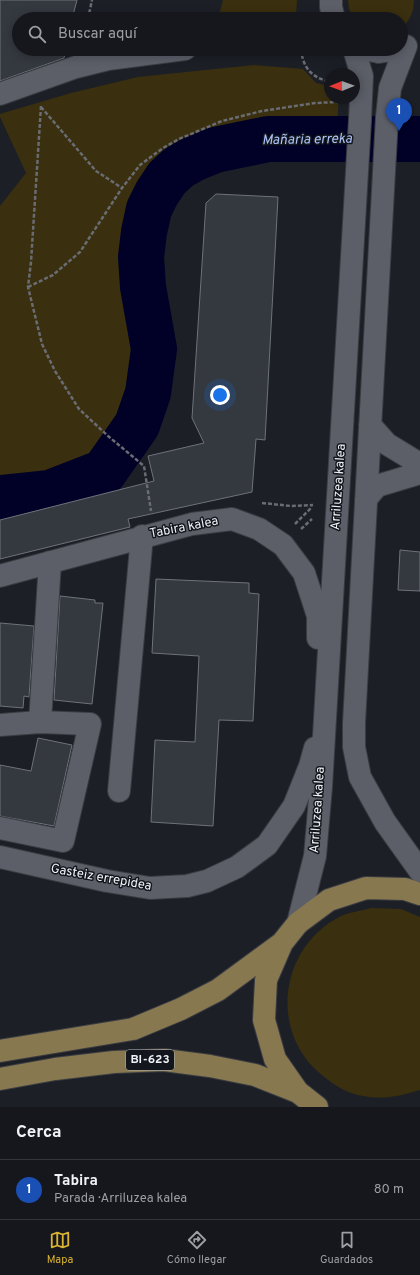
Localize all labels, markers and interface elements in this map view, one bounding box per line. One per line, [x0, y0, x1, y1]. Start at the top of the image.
search box [12, 12, 408, 56]
icon: search [26, 23, 48, 45]
text: Buscar aquí [58, 25, 137, 44]
north arrow [324, 68, 360, 104]
pin: 1 [386, 98, 412, 131]
water label: Mañaria erreka [262, 131, 353, 149]
your location [210, 385, 230, 405]
street label: Arriluzea kalea [328, 443, 350, 531]
street label: Tabira kalea [148, 514, 220, 542]
street label: Arriluzea kalea [307, 766, 329, 854]
street label: Gasteiz errepidea [49, 861, 153, 895]
road number: BI-623 [126, 1050, 174, 1070]
text: Cerca [16, 1122, 62, 1144]
text: Tabira [54, 1172, 98, 1191]
text: 1 [26, 1182, 32, 1198]
text: 80 m [374, 1182, 404, 1198]
text: Parada · Arriluzea kalea [54, 1191, 187, 1207]
tab: Mapa [47, 1229, 73, 1267]
tab: Cómo llegar [167, 1229, 227, 1267]
tab: Guardados [320, 1229, 373, 1267]

